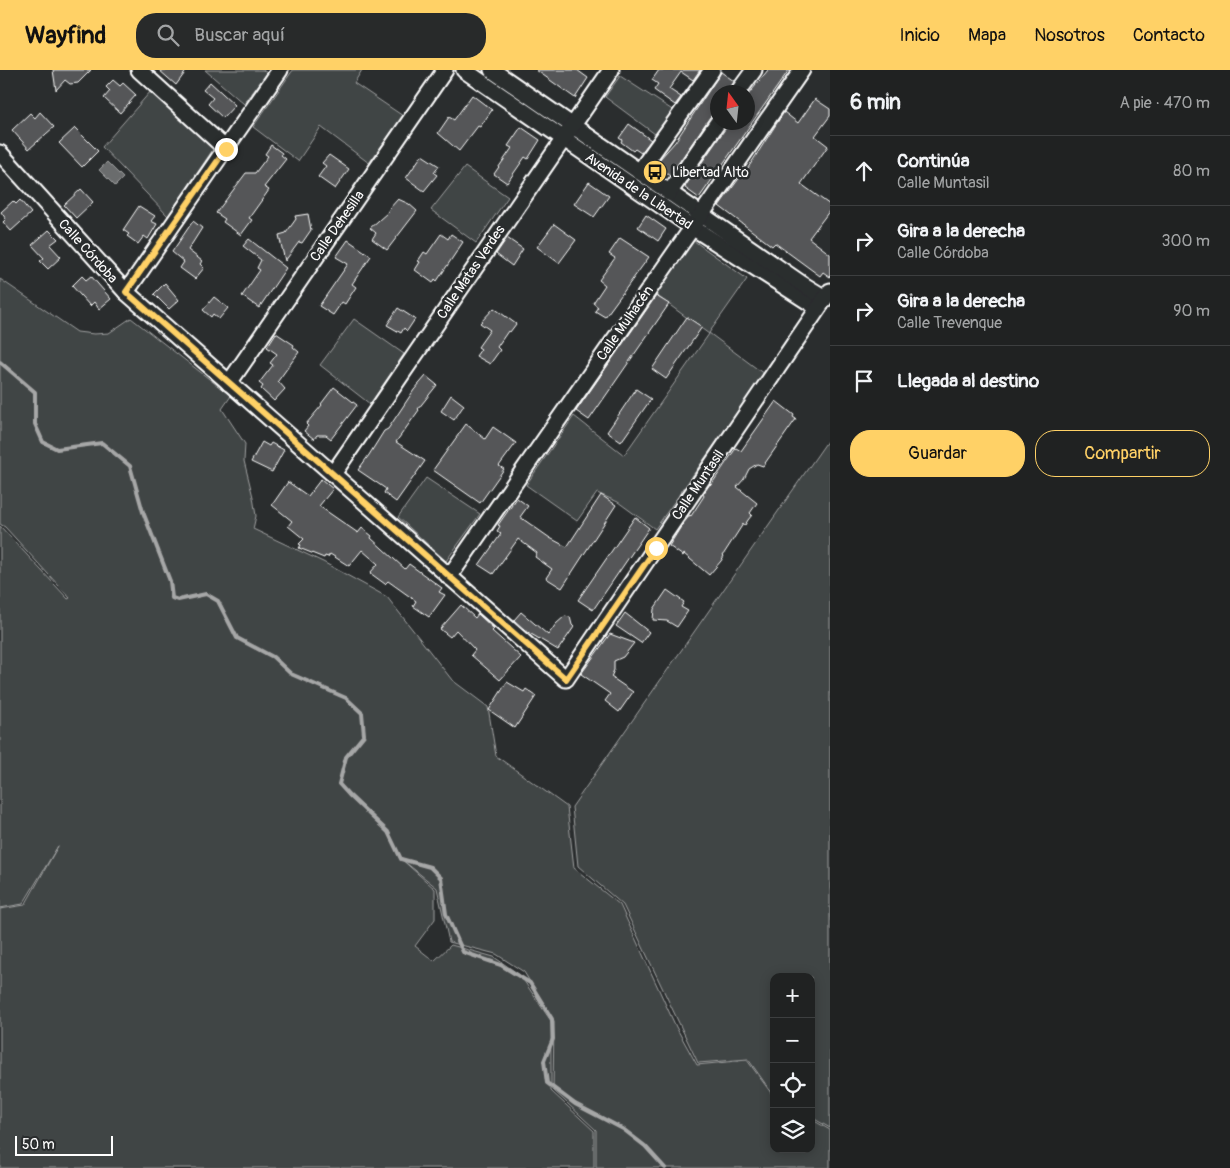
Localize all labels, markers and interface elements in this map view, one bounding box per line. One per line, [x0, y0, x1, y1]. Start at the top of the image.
search box [136, 13, 486, 58]
text: Wayfind [25, 21, 106, 50]
icon: search [154, 21, 182, 49]
text: Buscar aquí [194, 23, 285, 47]
text: Inicio [899, 24, 940, 47]
text: Mapa [968, 24, 1006, 47]
text: Nosotros [1034, 24, 1105, 47]
text: Contacto [1133, 24, 1205, 47]
north arrow [710, 85, 755, 130]
text: 6 min [850, 89, 901, 116]
text: A pie · 470 m [1119, 93, 1210, 113]
route end [215, 138, 238, 161]
street label: Avenida de la Libertad [582, 149, 696, 233]
text: Continúa [897, 149, 970, 173]
icon: ahead [850, 157, 878, 185]
bus stop icon: Libertad Alto [642, 159, 668, 185]
text: 80 m [1173, 161, 1210, 181]
place label: Libertad Alto [672, 164, 749, 181]
text: Calle Muntasil [897, 173, 989, 193]
street label: Calle Dehesilla [306, 187, 368, 265]
street label: Calle Córdoba [55, 215, 121, 287]
text: Gira a la derecha [897, 219, 1025, 243]
street label: Calle Matas Verdes [433, 221, 509, 322]
icon: right [850, 227, 878, 255]
text: 300 m [1162, 231, 1210, 251]
text: Calle Córdoba [897, 243, 989, 263]
street label: Calle Mulhacén [593, 282, 657, 364]
text: Gira a la derecha [897, 289, 1025, 313]
icon: right [850, 297, 878, 325]
text: 90 m [1173, 301, 1210, 321]
text: Calle Trevenque [897, 313, 1002, 333]
icon: arrive [850, 367, 878, 395]
text: Llegada al destino [897, 369, 1039, 393]
button: Guardar [850, 430, 1025, 477]
button: Compartir [1035, 430, 1210, 477]
street label: Calle Muntasil [668, 447, 728, 523]
route start [645, 537, 668, 560]
map controls [770, 973, 815, 1153]
button: + [770, 973, 815, 1018]
button: − [770, 1018, 815, 1063]
button: locate [770, 1063, 815, 1108]
button: layers [770, 1108, 815, 1153]
scale bar [15, 1133, 112, 1156]
text: 50 m [22, 1136, 55, 1153]

